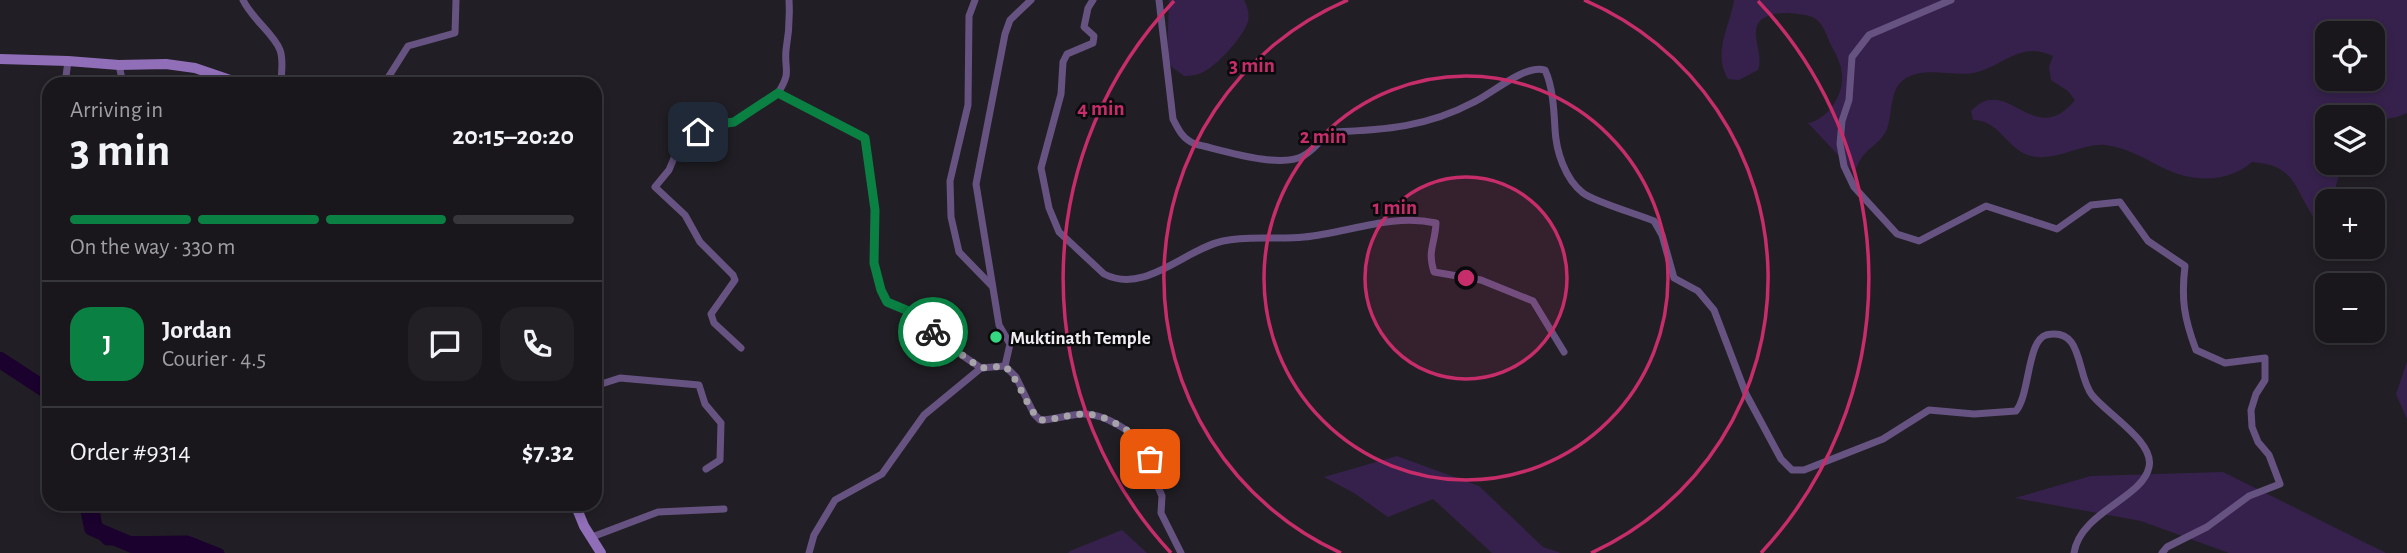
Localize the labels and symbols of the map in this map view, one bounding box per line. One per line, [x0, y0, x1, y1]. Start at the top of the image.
text: 3 min [1229, 55, 1275, 76]
text: 4 min [1077, 98, 1125, 119]
pin [668, 102, 728, 162]
text: 2 min [1300, 126, 1346, 147]
text: 1 min [1373, 197, 1417, 218]
centre of rings [1454, 266, 1478, 290]
courier [898, 297, 968, 367]
marker: Muktinath Temple [988, 329, 1004, 345]
place label: Muktinath Temple [1010, 329, 1151, 348]
pin [1120, 429, 1180, 489]

